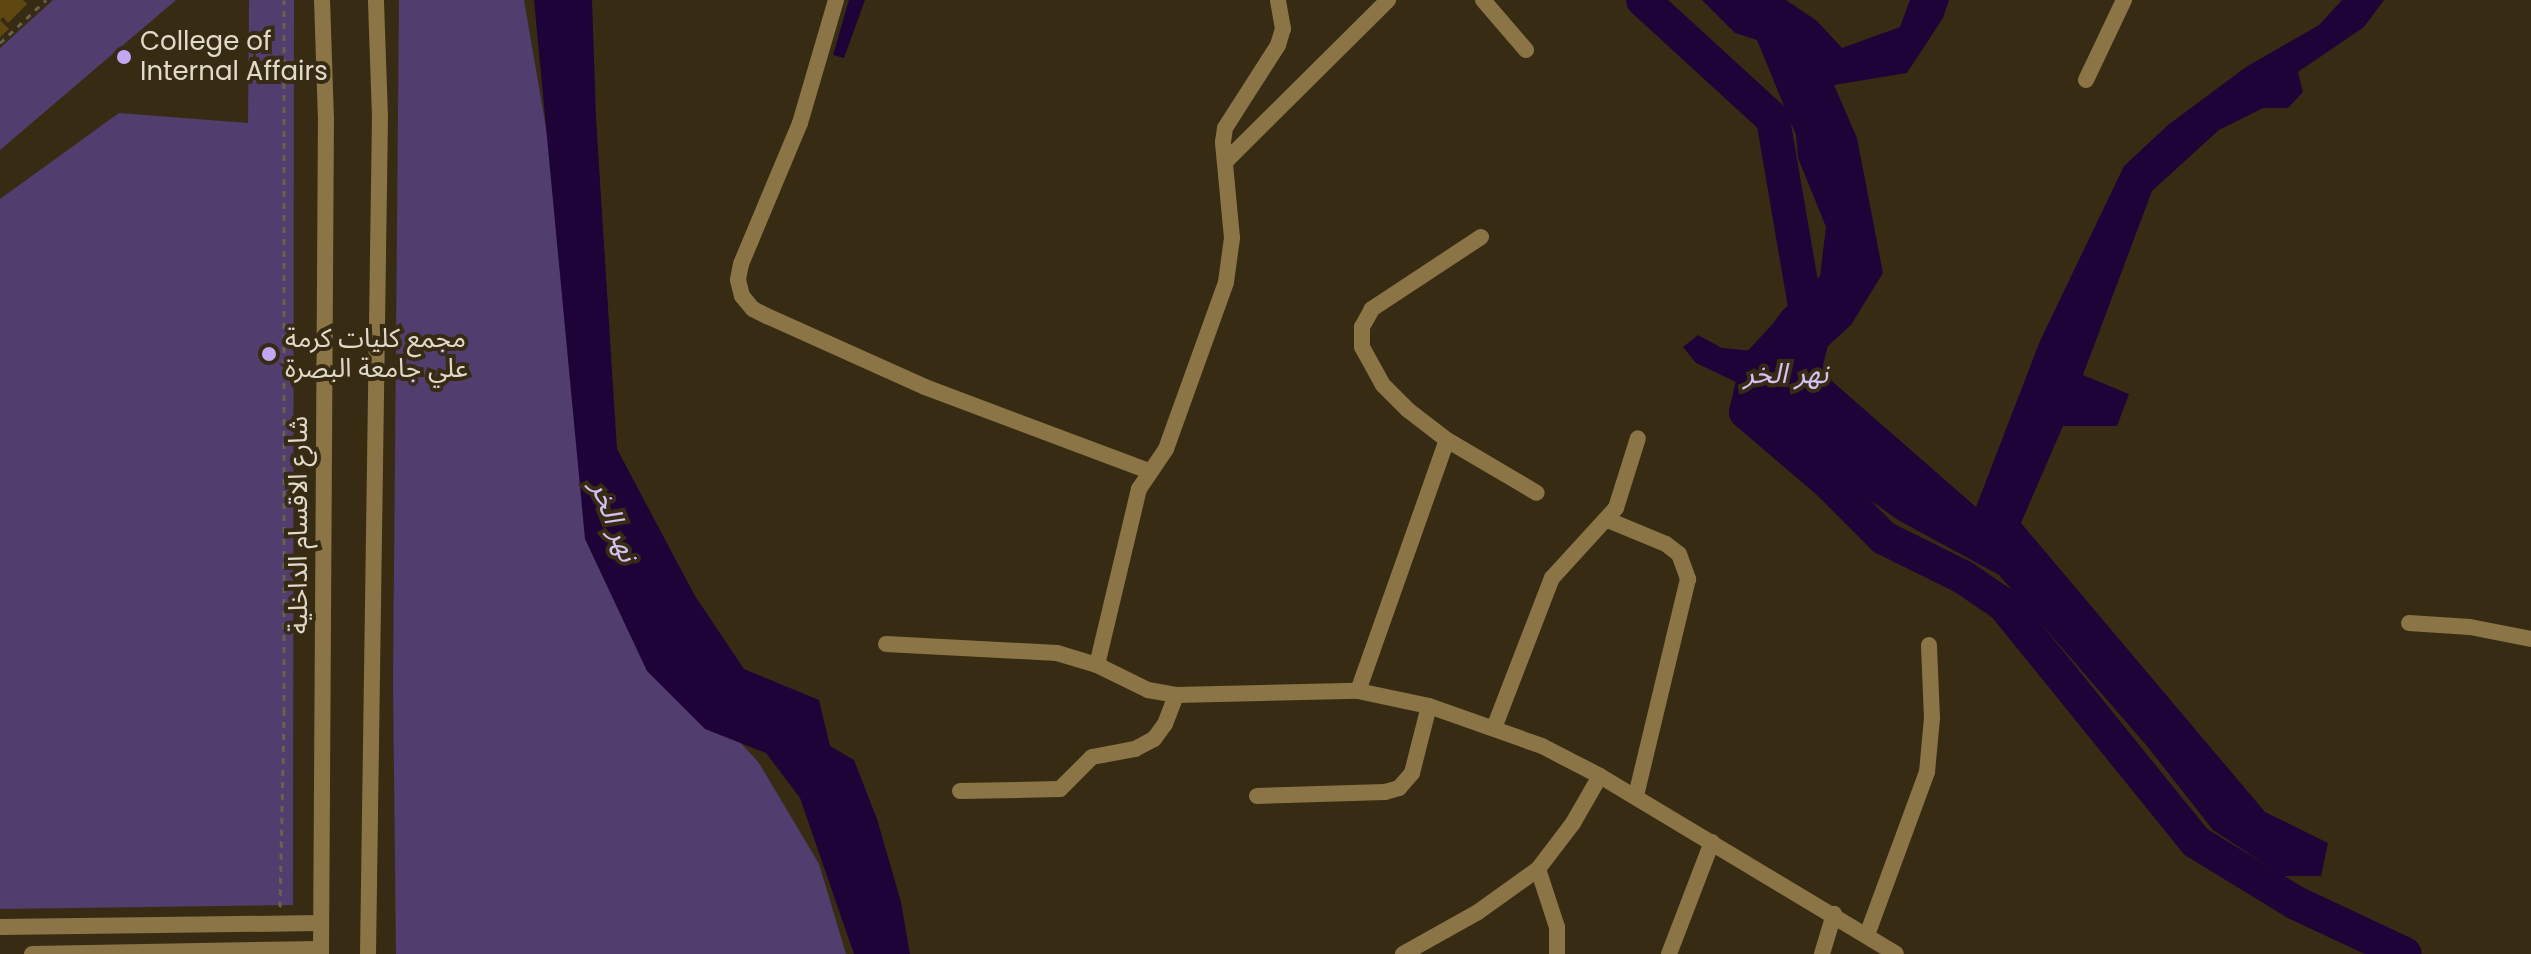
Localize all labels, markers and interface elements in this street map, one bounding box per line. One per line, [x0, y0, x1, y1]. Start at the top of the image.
place label: College of Internal Affairs [140, 26, 328, 88]
marker: College of Internal Affairs [115, 48, 133, 66]
place label: مجمع كليات كرمة علي جامعة البصرة [285, 323, 468, 384]
marker: مجمع كليات كرمة علي جامعة البصرة [260, 345, 278, 363]
water label: نهر الخر [1744, 357, 1828, 391]
street label: شارع الاقسام الداخلية [283, 416, 315, 634]
water label: نهر الخر [583, 476, 645, 566]

